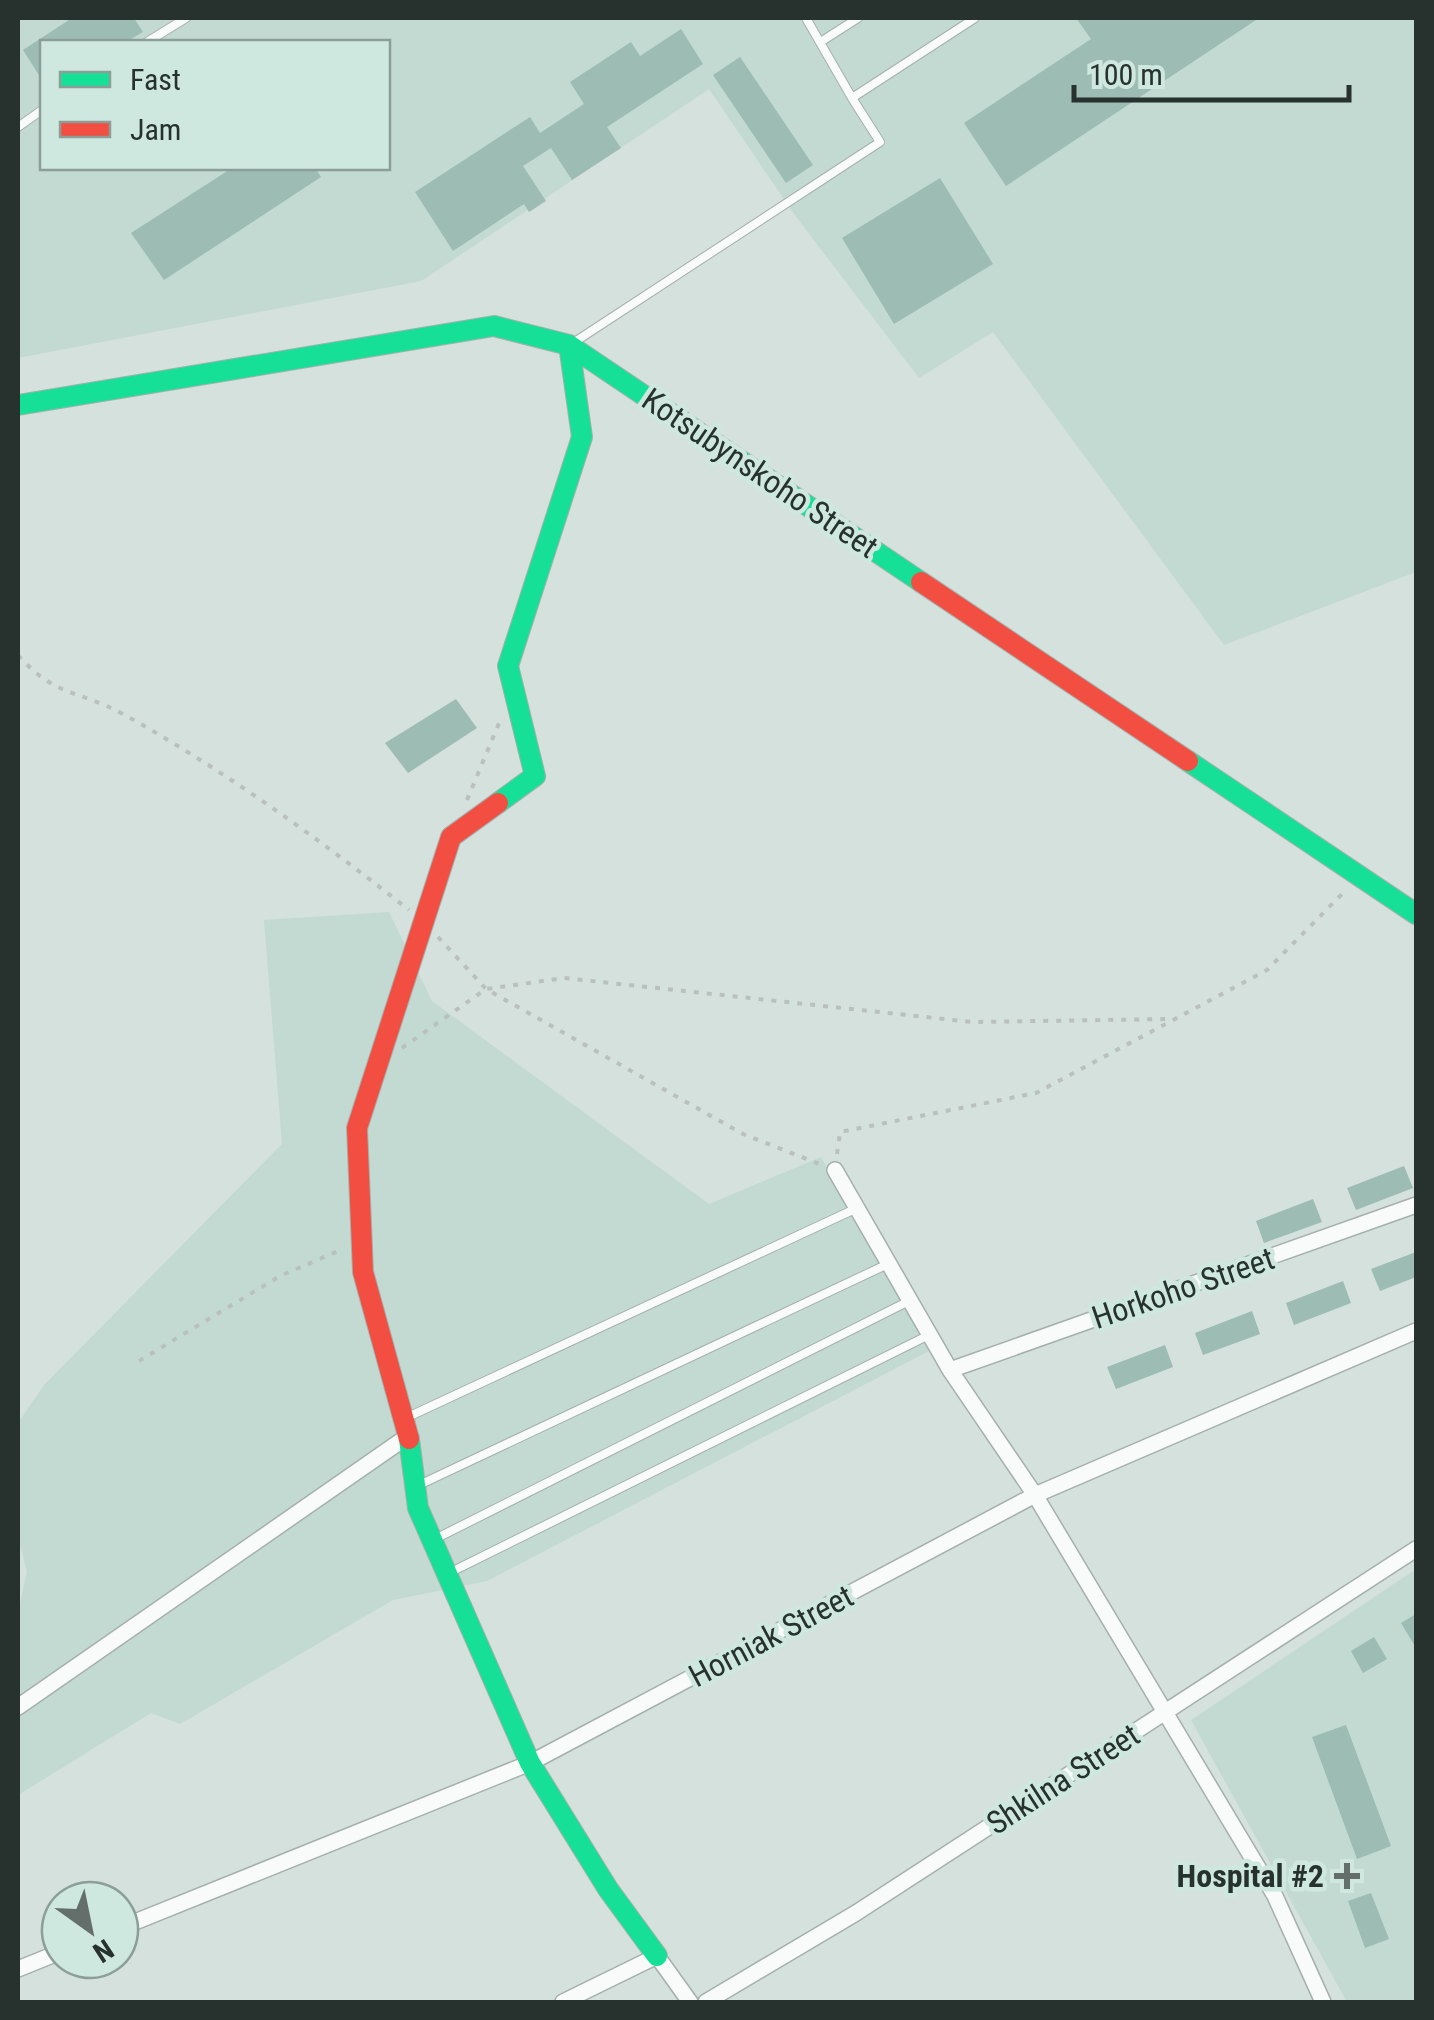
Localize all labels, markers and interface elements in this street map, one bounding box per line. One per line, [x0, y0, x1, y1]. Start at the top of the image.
legend [40, 40, 390, 170]
scale bar [1074, 40, 1349, 102]
text: 100 m [1089, 57, 1163, 92]
text: Fast [130, 62, 181, 97]
text: Jam [130, 112, 181, 147]
street label: Kotsubynskoho Street [635, 380, 885, 566]
street label: Horkoho Street [1087, 1239, 1279, 1337]
street label: Horniak Street [682, 1577, 860, 1695]
street label: Shkilna Street [980, 1716, 1146, 1842]
place label: Hospital #2 [1177, 1857, 1324, 1895]
marker: Hospital #2 [1334, 1863, 1360, 1889]
north arrow [40, 1880, 140, 1980]
text: N [87, 1932, 120, 1969]

